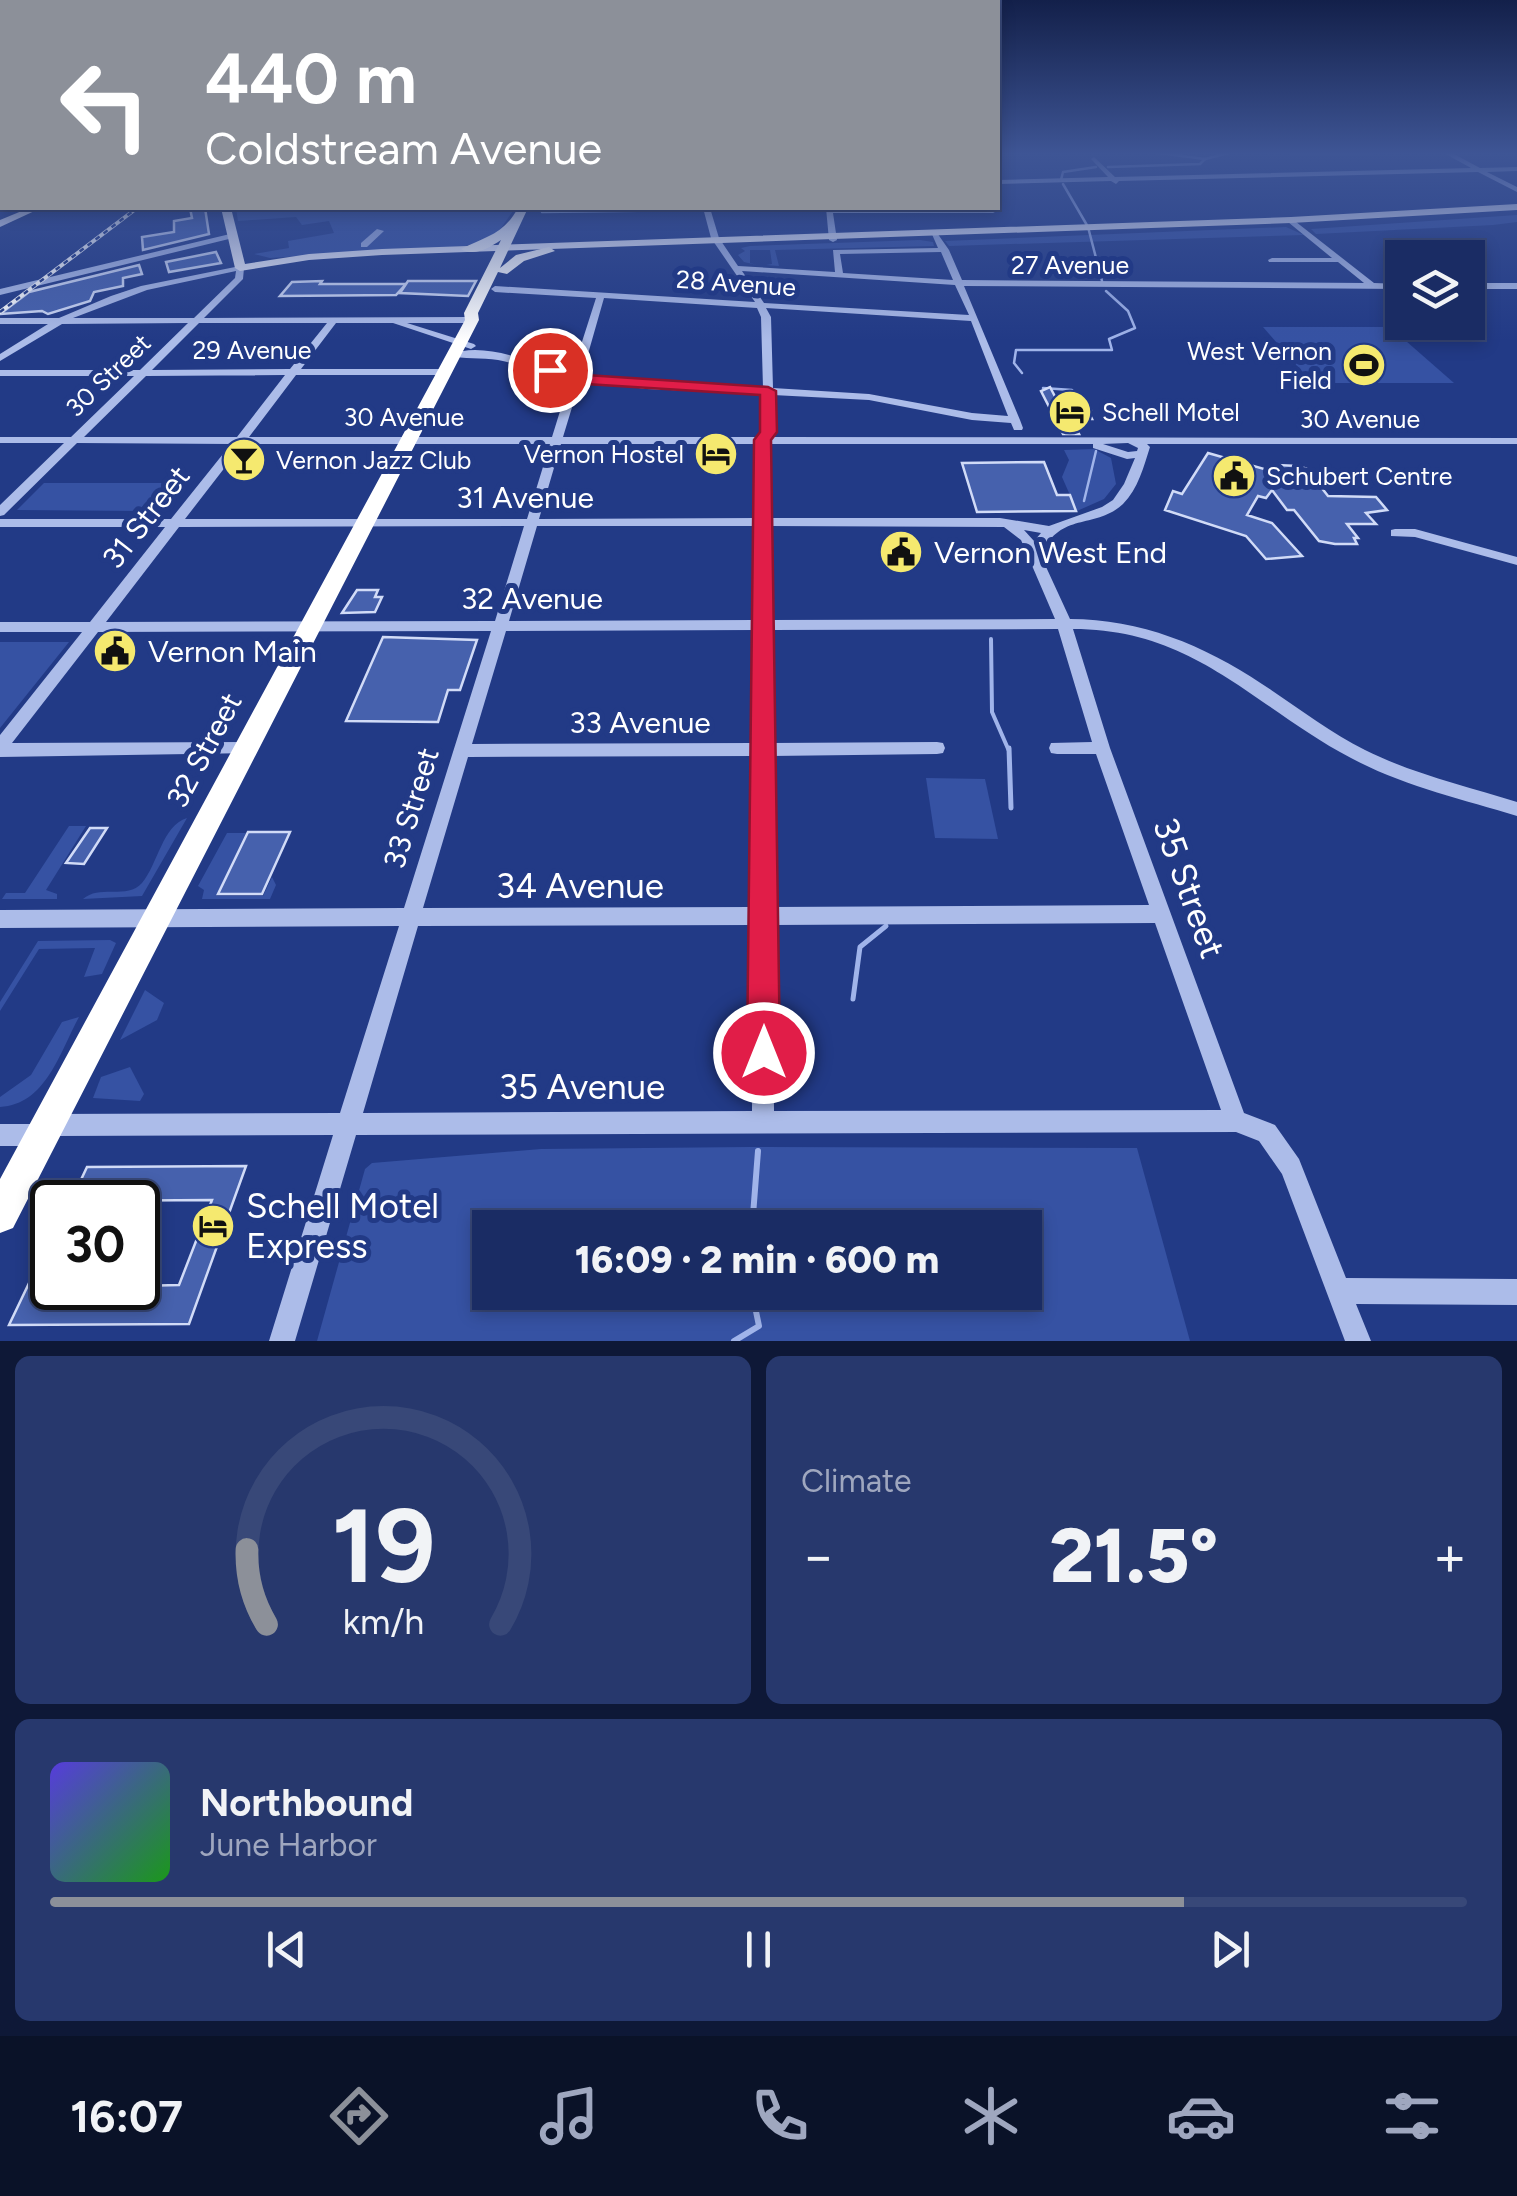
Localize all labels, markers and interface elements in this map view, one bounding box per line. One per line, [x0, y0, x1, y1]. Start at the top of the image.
text: 440 m [205, 36, 417, 121]
icon: left [40, 40, 170, 170]
text: Coldstream Avenue [205, 121, 602, 175]
map controls [1385, 240, 1485, 340]
button: layers [1385, 240, 1485, 340]
street label: 27 Avenue [1011, 250, 1129, 280]
street label: 28 Avenue [675, 264, 797, 302]
street label: 30 Street [60, 327, 156, 423]
pin [508, 328, 593, 413]
street label: 29 Avenue [193, 335, 311, 365]
place label: West Vernon Field [1187, 336, 1332, 395]
sports icon: West Vernon Field [1341, 342, 1387, 388]
icon: arrive [523, 343, 578, 398]
hotel icon: Schell Motel [1047, 389, 1093, 435]
place label: Schell Motel [1102, 397, 1240, 427]
street label: 30 Avenue [344, 402, 464, 432]
street label: 30 Avenue [1300, 404, 1420, 434]
hotel icon: Vernon Hostel [693, 431, 739, 477]
bar icon: Vernon Jazz Club [221, 437, 267, 483]
place label: Vernon Hostel [524, 439, 684, 469]
place label: Vernon Jazz Club [276, 445, 471, 475]
public building icon: Schubert Centre [1211, 453, 1257, 499]
street label: 31 Street [94, 458, 198, 576]
place label: Schubert Centre [1266, 461, 1452, 491]
street label: 31 Avenue [456, 479, 594, 516]
public building icon: Vernon West End [878, 529, 924, 575]
place label: Vernon West End [934, 534, 1167, 571]
street label: 32 Avenue [461, 580, 603, 617]
public building icon: Vernon Main [92, 628, 138, 674]
place label: Vernon Main [148, 633, 317, 670]
street label: 32 Street [158, 686, 250, 814]
street label: 33 Avenue [569, 704, 711, 741]
street label: 33 Street [375, 743, 447, 873]
street label: 35 Street [1144, 812, 1234, 964]
street label: 34 Avenue [496, 865, 664, 907]
position arrow [712, 1001, 816, 1105]
street label: 35 Avenue [499, 1066, 665, 1108]
speed limit sign: 30 [30, 1180, 160, 1310]
place label: Schell Motel Express [246, 1185, 439, 1267]
hotel icon: Schell Motel Express [190, 1203, 236, 1249]
text: 16:09 · 2 min · 600 m [575, 1237, 939, 1283]
text: Climate [801, 1462, 912, 1500]
text: 19 [331, 1483, 435, 1608]
text: 21.5° [1050, 1511, 1218, 1601]
text: − [801, 1523, 835, 1589]
text: + [1433, 1523, 1467, 1589]
text: km/h [342, 1600, 424, 1643]
text: Northbound [200, 1780, 413, 1826]
text: June Harbor [200, 1826, 377, 1864]
icon: previous [259, 1922, 314, 1977]
icon: pause [731, 1922, 786, 1977]
icon: next [1203, 1922, 1258, 1977]
icon: directions [324, 2081, 394, 2151]
icon: music [534, 2081, 604, 2151]
icon: phone [745, 2081, 815, 2151]
icon: climate [956, 2081, 1026, 2151]
icon: car [1166, 2081, 1236, 2151]
icon: filters [1377, 2081, 1447, 2151]
text: 16:07 [70, 2089, 183, 2143]

